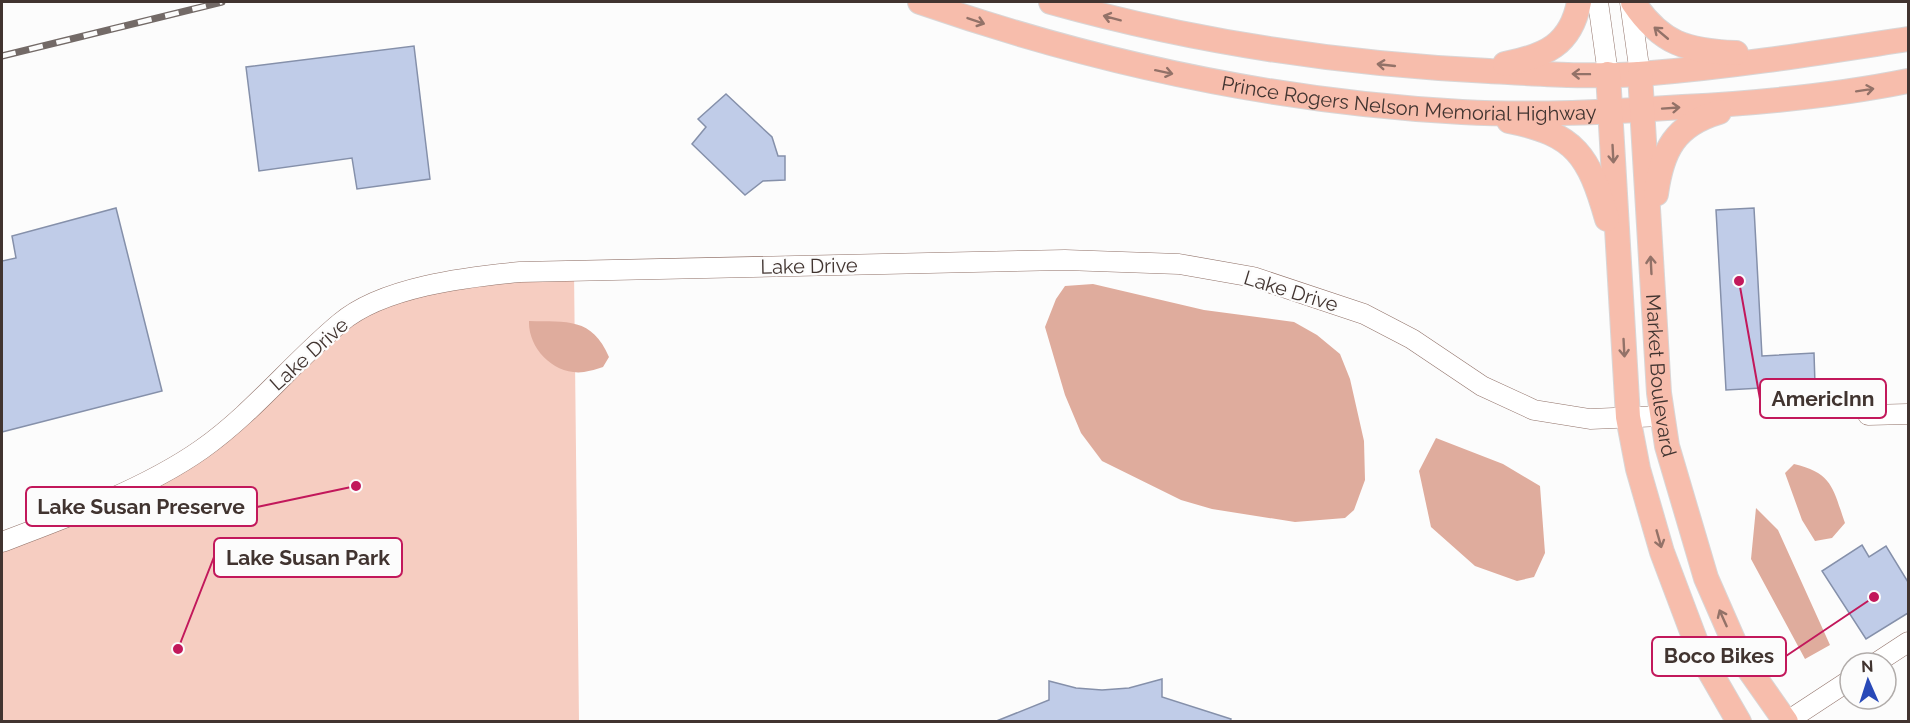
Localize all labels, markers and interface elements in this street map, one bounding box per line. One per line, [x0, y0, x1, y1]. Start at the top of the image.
one-way arrow [1102, 11, 1121, 23]
one-way arrow [966, 16, 985, 27]
one-way arrow [1654, 26, 1669, 40]
one-way arrow [1377, 59, 1397, 70]
one-way arrow [1154, 67, 1173, 79]
one-way arrow [1572, 68, 1592, 80]
street label: Prince Rogers Nelson Memorial Highway [1219, 71, 1597, 126]
one-way arrow [1854, 84, 1874, 95]
one-way arrow [1660, 103, 1680, 114]
one-way arrow [1608, 143, 1619, 163]
street label: Lake Drive [760, 253, 858, 279]
one-way arrow [1646, 255, 1657, 275]
street label: Lake Drive [1241, 265, 1341, 317]
street label: Market Boulevard [1641, 293, 1682, 460]
street label: Lake Drive [265, 312, 353, 395]
one-way arrow [1619, 338, 1630, 358]
callout: AmericInn [1760, 379, 1886, 418]
text: AmericInn [1772, 386, 1874, 411]
callout: Lake Susan Preserve [26, 487, 257, 526]
text: Lake Susan Preserve [37, 494, 245, 519]
one-way arrow [1654, 530, 1665, 549]
callout: Lake Susan Park [214, 538, 402, 577]
text: Lake Susan Park [226, 545, 390, 570]
one-way arrow [1717, 609, 1729, 627]
callout: Boco Bikes [1652, 637, 1786, 676]
text: Boco Bikes [1664, 643, 1774, 668]
north arrow [1838, 651, 1898, 711]
text: N [1861, 657, 1874, 676]

